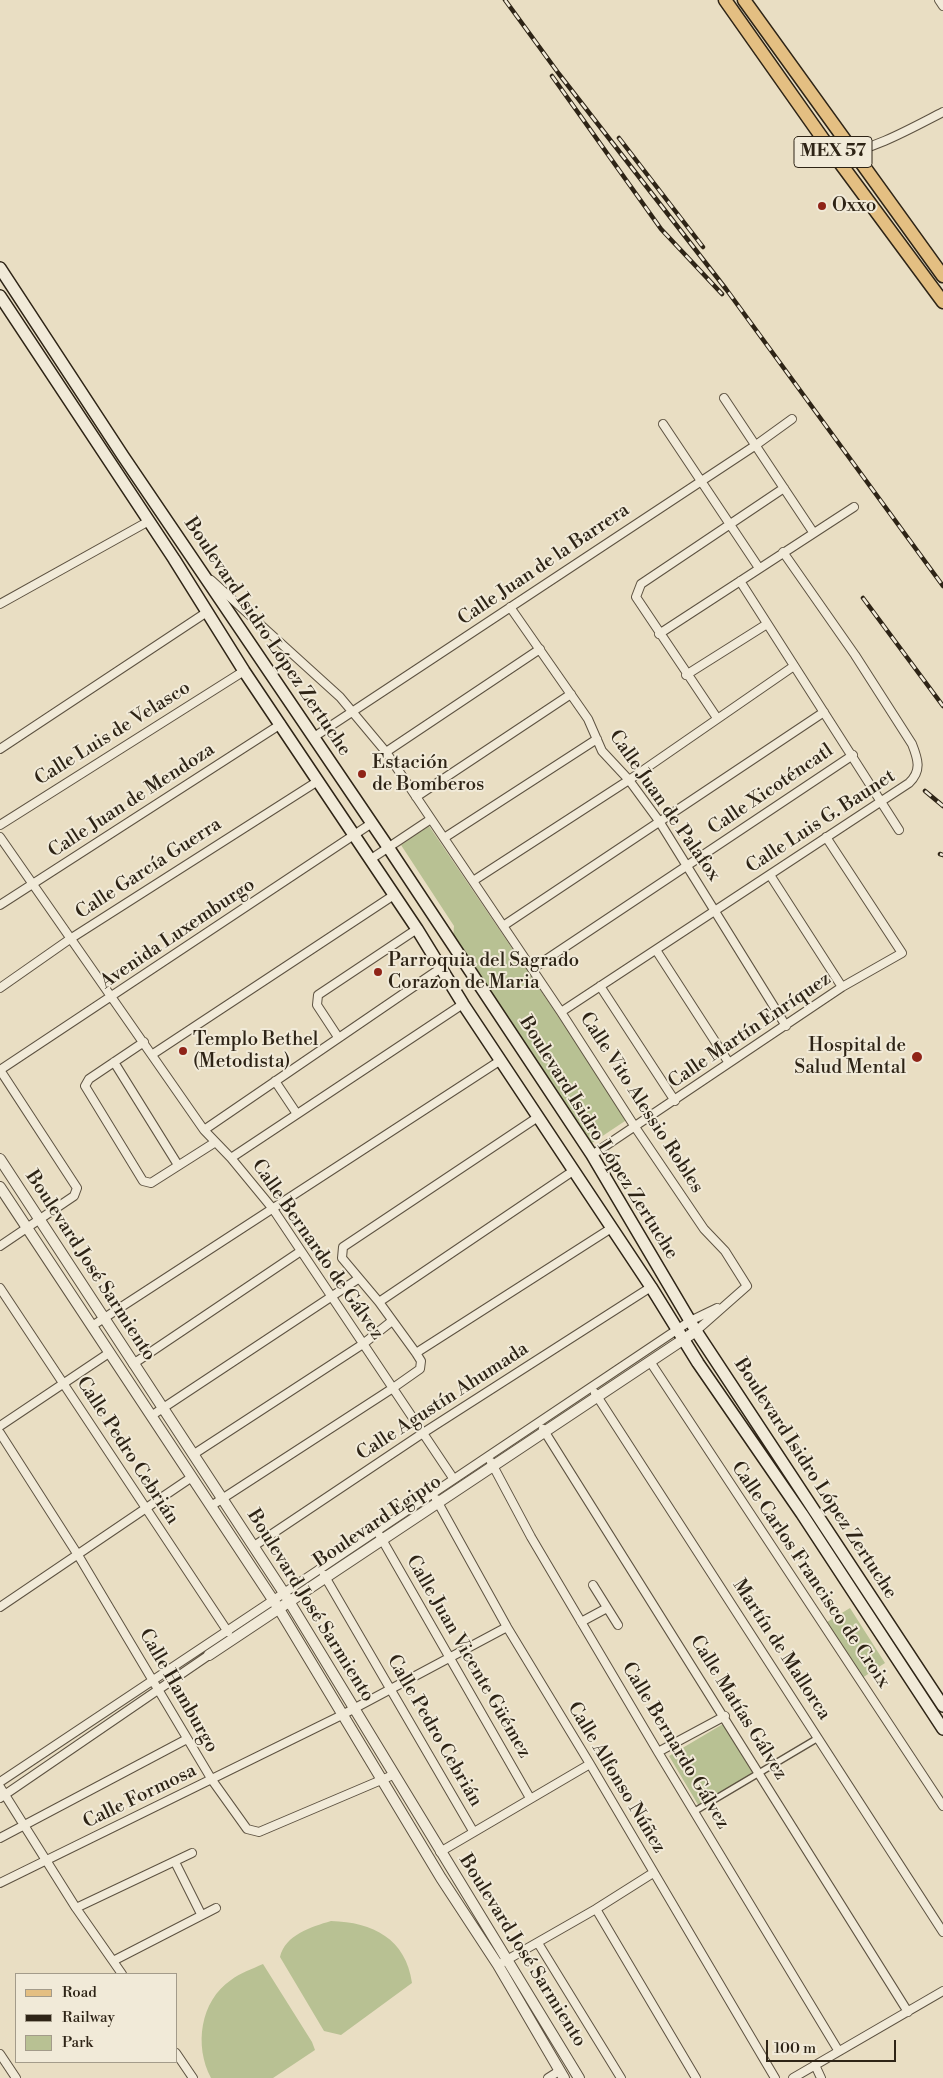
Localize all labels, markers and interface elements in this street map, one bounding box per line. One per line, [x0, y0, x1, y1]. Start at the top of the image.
road number: MEX 57 [794, 136, 872, 168]
place label: Oxxo [832, 195, 876, 217]
marker: Oxxo [816, 200, 828, 212]
street label: Calle Juan de la Barrera [454, 499, 634, 631]
street label: Boulevard Isidro López Zertuche [179, 514, 355, 760]
street label: Calle Luis de Velasco [31, 677, 195, 791]
street label: Calle Juan de Palafox [603, 726, 725, 886]
street label: Calle Juan de Mendoza [45, 739, 219, 863]
street label: Calle Xicoténcatl [704, 740, 838, 840]
place label: Estación de Bomberos [372, 752, 484, 796]
street label: Calle Luis G. Baunet [742, 765, 900, 879]
marker: Estación de Bomberos [356, 768, 368, 780]
street label: Calle García Guerra [72, 813, 226, 925]
street label: Avenida Luxemburgo [96, 874, 260, 994]
place label: Parroquia del Sagrado Corazon de Maria [388, 950, 579, 994]
marker: Parroquia del Sagrado Corazon de Maria [372, 966, 384, 978]
street label: Calle Martín Enríquez [664, 968, 836, 1094]
street label: Calle Vito Alessio Robles [574, 1008, 708, 1198]
street label: Boulevard Isidro López Zertuche [514, 1012, 682, 1264]
place label: Templo Bethel (Metodista) [193, 1029, 318, 1073]
place label: Hospital de Salud Mental [794, 1035, 906, 1079]
marker: Templo Bethel (Metodista) [177, 1045, 189, 1057]
marker: Hospital de Salud Mental [910, 1050, 924, 1064]
street label: Calle Bernardo de Gálvez [246, 1155, 388, 1345]
street label: Boulevard José Sarmiento [20, 1166, 160, 1366]
street label: Calle Agustín Ahumada [353, 1338, 533, 1466]
street label: Boulevard Isidro López Zertuche [729, 1354, 901, 1604]
street label: Calle Pedro Cebrián [71, 1373, 183, 1529]
street label: Calle Carlos Francisco de Croix [726, 1457, 894, 1693]
street label: Boulevard Egipto [310, 1471, 446, 1573]
street label: Boulevard José Sarmiento [241, 1506, 379, 1706]
street label: Calle Juan Vicente Güémez [401, 1552, 535, 1762]
street label: Martín de Mallorca [727, 1575, 835, 1725]
street label: Calle Hamburgo [133, 1625, 223, 1757]
street label: Calle Matías Gálvez [684, 1632, 792, 1784]
street label: Calle Pedro Cebrián [381, 1651, 487, 1811]
street label: Calle Bernardo Gálvez [616, 1658, 734, 1834]
street label: Calle Alfonso Núñez [562, 1698, 670, 1858]
street label: Calle Formosa [80, 1760, 200, 1834]
street label: Boulevard José Sarmiento [453, 1851, 591, 2051]
legend [15, 1973, 178, 2063]
text: Road [62, 1983, 97, 2002]
text: Railway [62, 2008, 115, 2027]
scale bar [768, 2030, 898, 2062]
text: Park [62, 2033, 93, 2052]
text: 100 m [774, 2039, 816, 2058]

